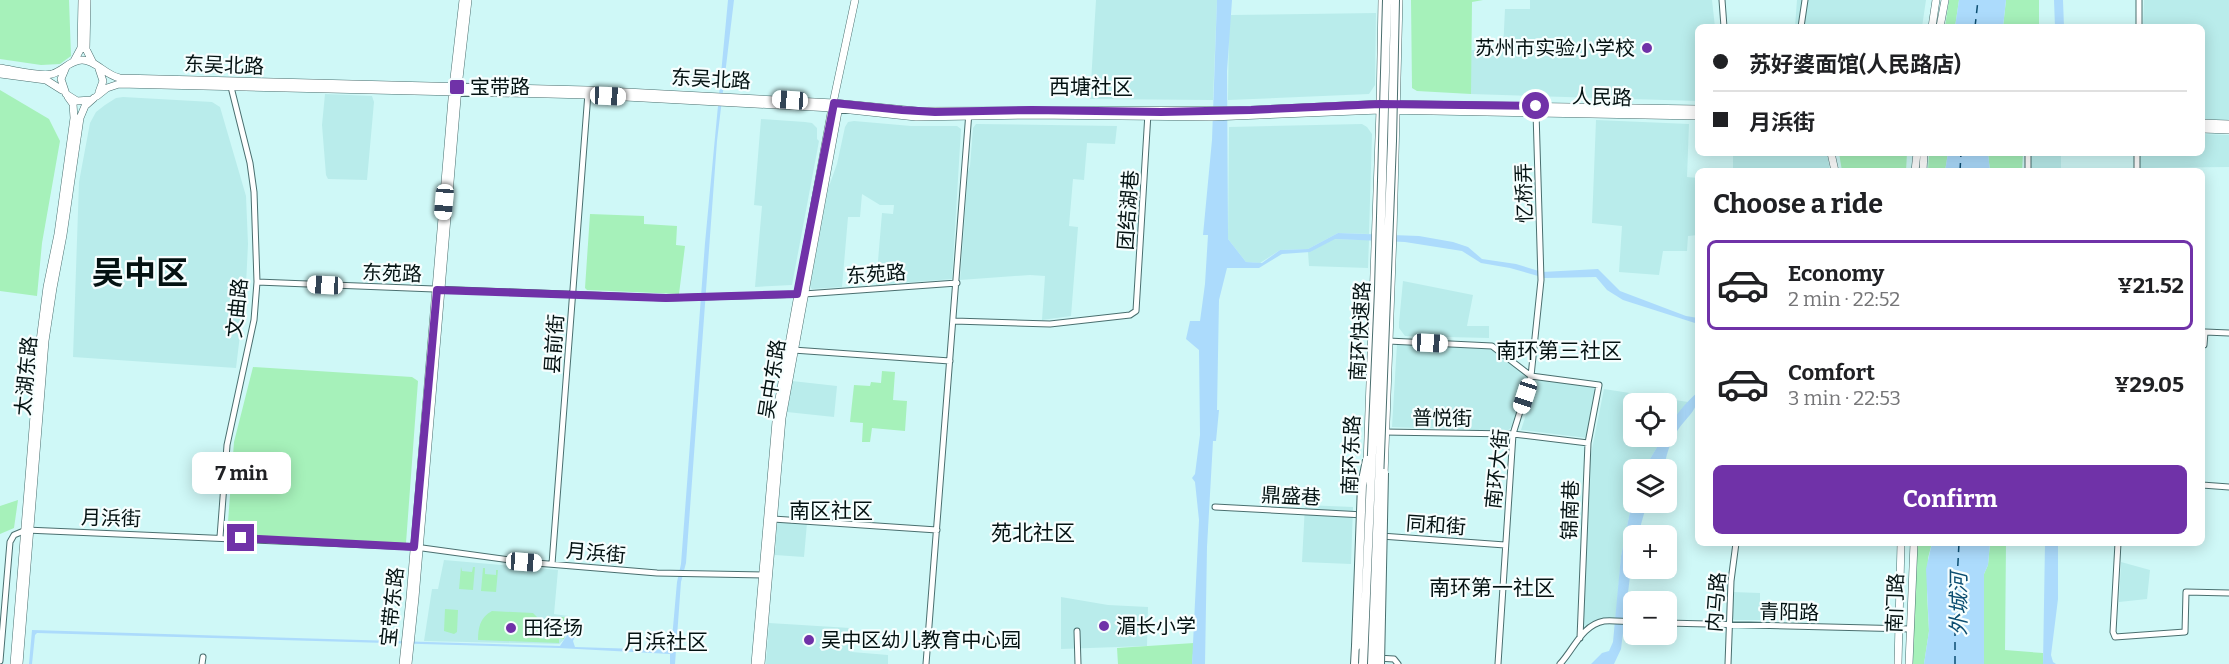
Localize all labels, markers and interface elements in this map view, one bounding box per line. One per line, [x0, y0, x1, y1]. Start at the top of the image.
place label: 苏州市实验小学校 [1475, 36, 1635, 60]
marker: 苏州市实验小学校 [1640, 41, 1654, 55]
text: 苏好婆面馆(人民路店) [1749, 51, 1961, 78]
street label: 东吴北路 [184, 52, 264, 78]
street label: 东吴北路 [670, 65, 752, 93]
district label: 西塘社区 [1049, 74, 1133, 100]
place label: 宝带路 [470, 75, 530, 99]
marker: 宝带路 [448, 78, 466, 96]
street label: 人民路 [1572, 84, 1632, 110]
car [590, 86, 626, 106]
car [771, 90, 809, 110]
route start [1522, 92, 1549, 119]
text: 月浜街 [1749, 109, 1815, 136]
street label: 忆桥弄 [1511, 163, 1537, 223]
street label: 团结湖巷 [1113, 169, 1143, 251]
car [433, 183, 455, 221]
text: Choose a ride [1713, 188, 1883, 220]
district label: 吴中区 [92, 254, 188, 292]
icon: car [1716, 258, 1770, 312]
street label: 东苑路 [362, 260, 422, 286]
street label: 东苑路 [845, 260, 907, 288]
text: Economy [1788, 260, 1884, 287]
text: ¥21.52 [2117, 272, 2184, 299]
car [307, 275, 343, 295]
street label: 文曲路 [222, 277, 252, 339]
street label: 南环快速路 [1345, 280, 1375, 382]
text: 2 min · 22:52 [1788, 287, 1900, 311]
street label: 县前街 [540, 313, 568, 375]
car [1412, 333, 1448, 353]
street label: 太湖东路 [11, 335, 41, 417]
street label: 吴中东路 [754, 338, 790, 420]
district label: 南环第三社区 [1496, 338, 1622, 364]
icon: car [1716, 357, 1770, 411]
text: Comfort [1788, 359, 1875, 386]
text: ¥29.05 [2114, 371, 2184, 398]
car [1511, 376, 1539, 416]
text: 3 min · 22:53 [1788, 386, 1901, 410]
map controls [1623, 393, 1677, 645]
button: locate [1623, 393, 1677, 447]
street label: 普悦街 [1412, 405, 1472, 431]
street label: 南环东路 [1338, 415, 1364, 495]
street label: 南环大街 [1481, 428, 1513, 510]
callout: 7 min [192, 451, 290, 493]
button: layers [1623, 459, 1677, 513]
text: 7 min [215, 461, 268, 485]
button: Confirm [1713, 465, 2187, 534]
street label: 锦南巷 [1557, 480, 1583, 540]
street label: 鼎盛巷 [1260, 482, 1322, 510]
district label: 南区社区 [789, 498, 873, 524]
street label: 月浜街 [81, 505, 141, 531]
street label: 同和街 [1405, 511, 1467, 539]
district label: 苑北社区 [991, 520, 1075, 546]
route end [227, 524, 254, 551]
button: + [1623, 525, 1677, 579]
street label: 月浜街 [565, 538, 627, 568]
car [505, 552, 543, 572]
street label: 宝带东路 [376, 566, 408, 648]
water label: 外城河 [1946, 569, 1972, 636]
street label: 内马路 [1702, 571, 1730, 633]
street label: 南门路 [1882, 573, 1908, 633]
district label: 南环第一社区 [1429, 575, 1555, 601]
button: − [1623, 591, 1677, 645]
street label: 青阳路 [1759, 599, 1819, 625]
place label: 湄长小学 [1116, 614, 1196, 638]
place label: 田径场 [523, 616, 583, 640]
marker: 湄长小学 [1097, 619, 1111, 633]
marker: 田径场 [504, 621, 518, 635]
place label: 吴中区幼儿教育中心园 [821, 628, 1021, 652]
district label: 月浜社区 [624, 629, 708, 655]
marker: 吴中区幼儿教育中心园 [802, 633, 816, 647]

